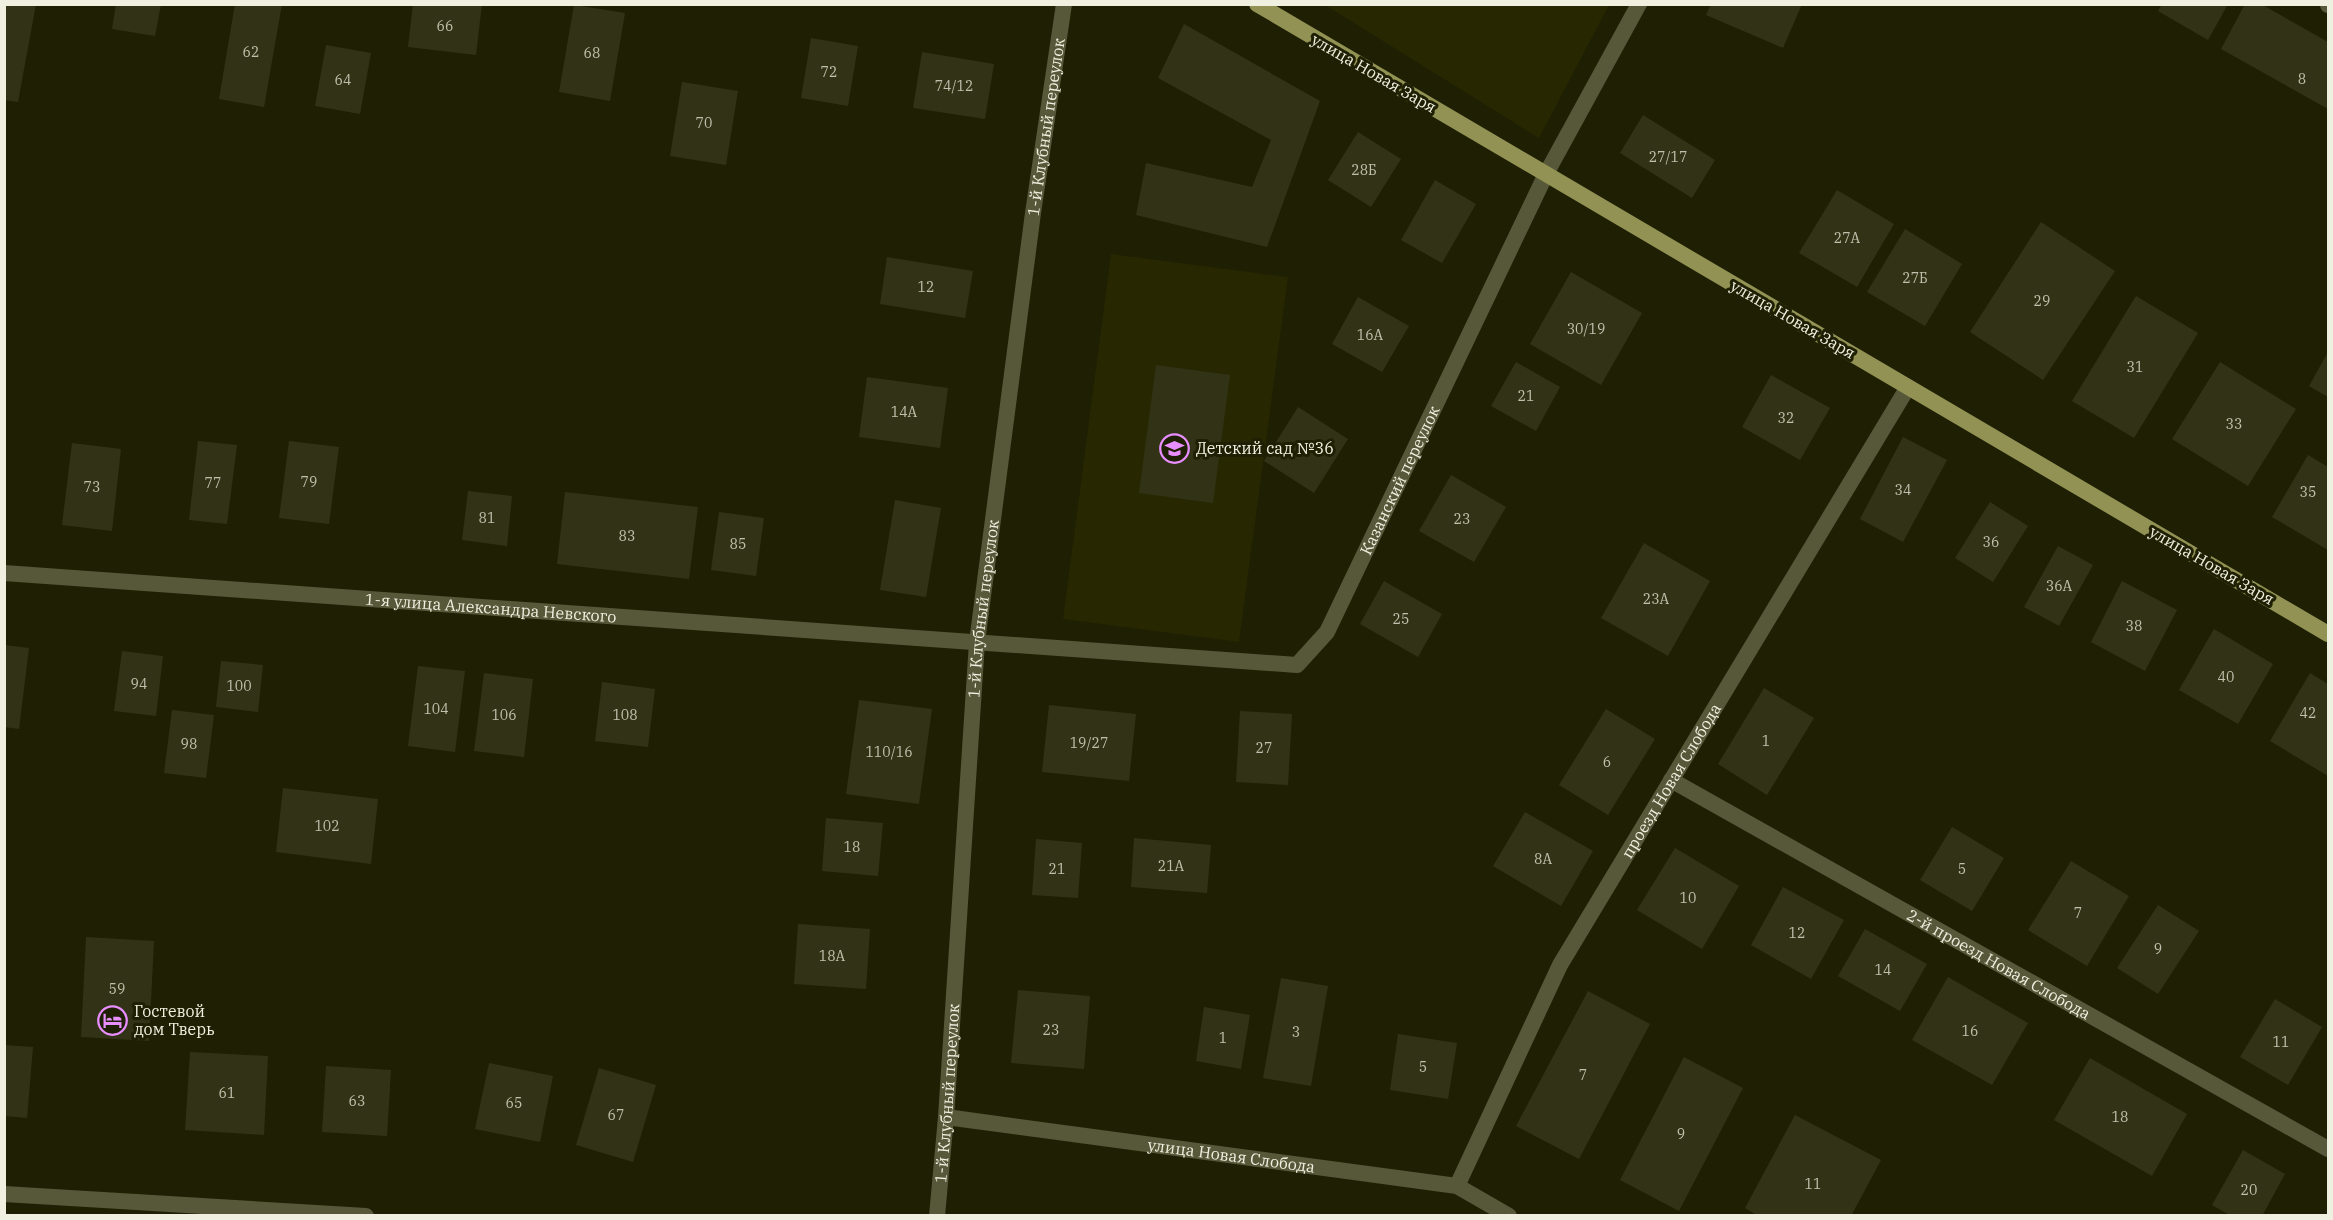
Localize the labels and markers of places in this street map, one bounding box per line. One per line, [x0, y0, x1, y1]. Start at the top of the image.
school or university icon: Детский сад №36 [1159, 432, 1191, 464]
place label: Детский сад №36 [1196, 438, 1334, 458]
place label: Гостевой дом Тверь [134, 1001, 215, 1039]
hotel icon: Гостевой дом Тверь [97, 1004, 129, 1036]

